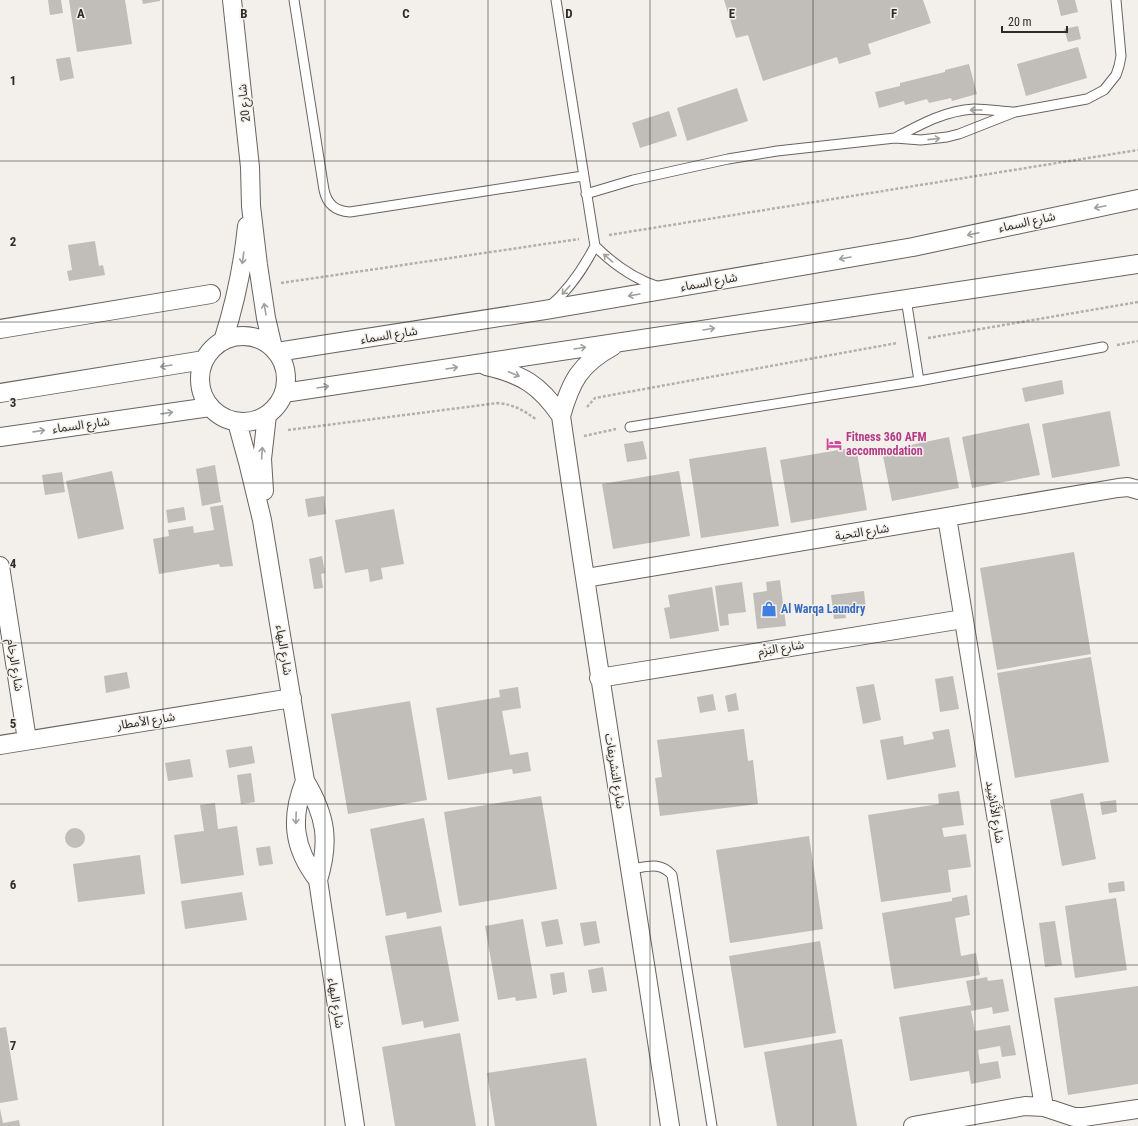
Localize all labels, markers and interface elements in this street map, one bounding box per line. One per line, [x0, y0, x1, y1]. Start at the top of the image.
text: A [77, 6, 85, 21]
text: B [240, 6, 248, 21]
text: C [402, 6, 410, 21]
text: D [565, 6, 573, 21]
text: E [729, 6, 736, 21]
text: F [891, 6, 897, 21]
scale bar [1002, 8, 1067, 34]
text: 20 m [1008, 15, 1032, 29]
text: 1 [10, 73, 16, 88]
street label: شارع 20 [235, 83, 255, 123]
one-way arrow [970, 106, 983, 114]
one-way arrow [927, 135, 940, 142]
one-way arrow [1094, 203, 1107, 211]
street label: شارع السماء [997, 209, 1057, 237]
one-way arrow [966, 230, 979, 238]
text: 2 [10, 234, 17, 249]
one-way arrow [239, 251, 247, 264]
one-way arrow [603, 254, 613, 263]
one-way arrow [839, 254, 852, 262]
street label: شارع السماء [679, 270, 739, 296]
one-way arrow [562, 285, 571, 295]
one-way arrow [628, 291, 641, 299]
one-way arrow [260, 303, 268, 316]
street label: شارع السماء [359, 324, 419, 348]
one-way arrow [702, 325, 715, 333]
one-way arrow [573, 344, 586, 352]
one-way arrow [160, 362, 173, 370]
one-way arrow [445, 364, 458, 372]
one-way arrow [507, 371, 519, 379]
one-way arrow [316, 383, 329, 391]
text: 3 [10, 395, 16, 410]
one-way arrow [160, 409, 173, 417]
street label: شارع السماء [51, 414, 111, 438]
one-way arrow [32, 427, 45, 435]
place label: Fitness 360 AFM accommodation [846, 430, 927, 458]
hotel icon: Fitness 360 AFM accommodation [825, 435, 843, 453]
one-way arrow [259, 447, 266, 460]
street label: شارع التحية [834, 521, 890, 545]
text: 4 [10, 556, 17, 571]
shop icon: Al Warqa Laundry [760, 600, 778, 618]
place label: Al Warqa Laundry [781, 602, 866, 616]
street label: شارع البهاء [271, 624, 295, 676]
street label: شارع البَزْم [757, 637, 805, 661]
street label: شارع الرخام [2, 638, 26, 692]
street label: شارع الأمطار [115, 709, 176, 735]
text: 5 [10, 716, 17, 731]
street label: شارع التشريفات [600, 732, 628, 810]
street label: شارع الأَنَاشِيد [981, 780, 1009, 845]
one-way arrow [292, 811, 300, 824]
text: 6 [10, 877, 17, 892]
street label: شارع البهاء [323, 977, 347, 1029]
text: 7 [10, 1038, 17, 1053]

